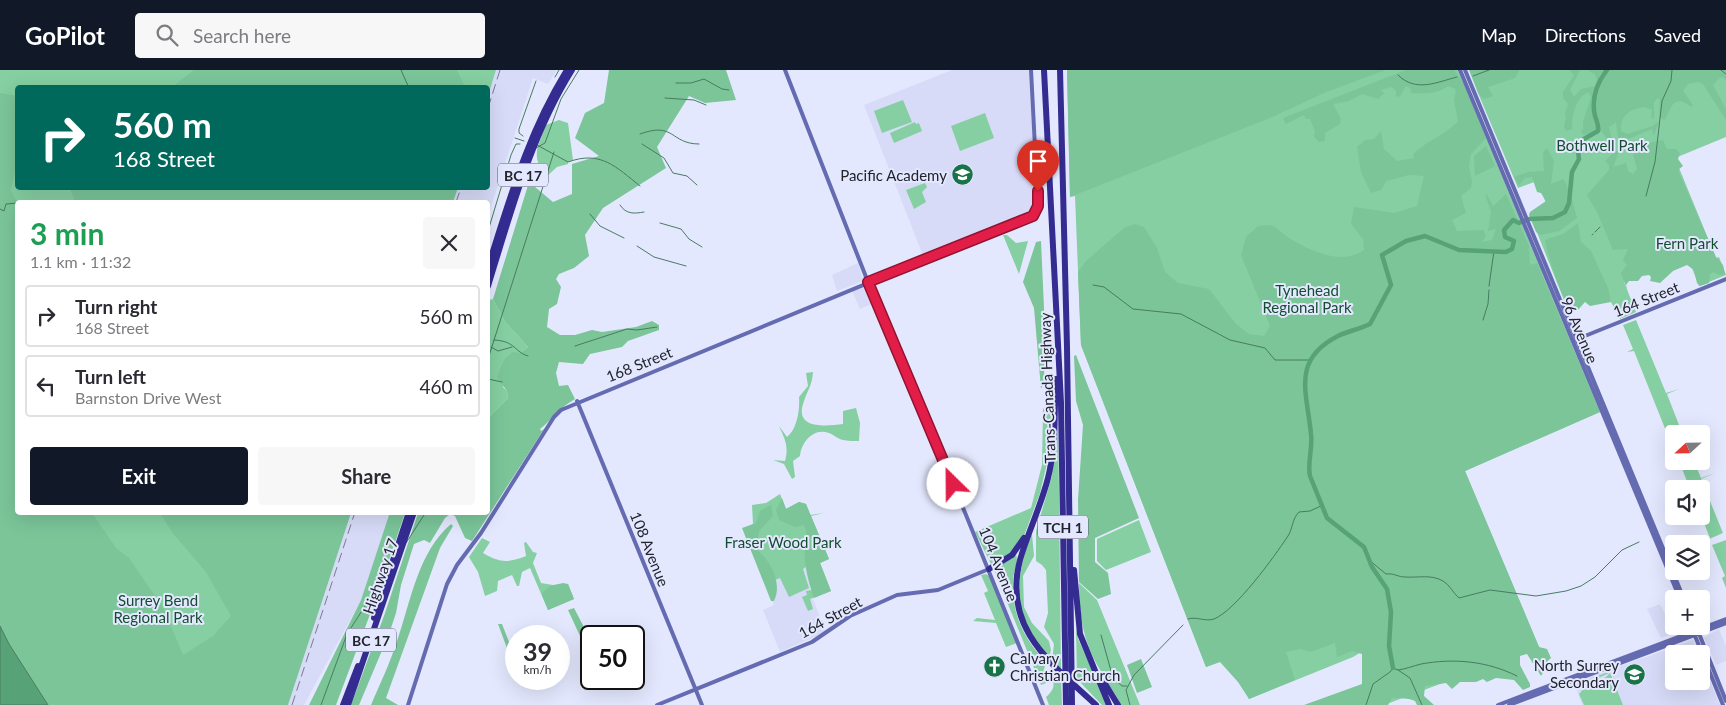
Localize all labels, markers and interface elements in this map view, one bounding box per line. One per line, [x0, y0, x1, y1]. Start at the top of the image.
search box [135, 13, 485, 58]
text: GoPilot [25, 21, 105, 50]
icon: search [153, 21, 181, 49]
text: Search here [193, 24, 291, 47]
text: Map [1481, 24, 1517, 46]
text: Directions [1545, 24, 1626, 46]
text: Saved [1654, 24, 1701, 46]
text: 560 m [113, 103, 212, 145]
icon: right [30, 105, 95, 170]
park label: Bothwell Park [1556, 136, 1648, 154]
pin [1017, 140, 1059, 191]
text: 168 Street [113, 145, 215, 172]
icon: arrive [1024, 147, 1052, 175]
school or university icon: Pacific Academy [951, 163, 975, 187]
road number: BC 17 [498, 164, 548, 186]
place label: Pacific Academy [840, 166, 947, 184]
text: 3 min [30, 215, 104, 251]
button: close [423, 217, 475, 269]
park label: Fern Park [1656, 234, 1719, 252]
text: 1.1 km · 11:32 [30, 252, 131, 271]
street label: 164 Street [1610, 277, 1682, 320]
park label: Tynehead Regional Park [1262, 281, 1352, 316]
street label: 96 Avenue [1558, 294, 1602, 366]
text: Turn right [75, 295, 157, 318]
icon: right [32, 302, 60, 330]
text: 560 m [419, 305, 473, 328]
street label: Trans-Canada Highway [1035, 312, 1059, 464]
text: 168 Street [75, 318, 149, 337]
street label: 168 Street [603, 342, 675, 385]
text: Turn left [75, 365, 146, 388]
icon: left [32, 372, 60, 400]
text: 460 m [419, 375, 473, 398]
text: Barnston Drive West [75, 388, 221, 407]
north arrow [1665, 425, 1710, 470]
map controls [1665, 425, 1710, 690]
button: Exit [30, 447, 248, 505]
button: Share [258, 447, 475, 505]
position arrow [926, 457, 978, 509]
button: sound [1665, 480, 1710, 525]
street label: 108 Avenue [627, 509, 673, 589]
road number: TCH 1 [1038, 516, 1088, 538]
street label: 104 Avenue [976, 524, 1022, 604]
park label: Fraser Wood Park [724, 533, 842, 551]
button: layers [1665, 535, 1710, 580]
street label: Highway 17 [359, 536, 401, 616]
button: + [1665, 590, 1710, 635]
park label: Surrey Bend Regional Park [113, 591, 203, 626]
street label: 164 Street [795, 592, 865, 642]
speed limit sign: 50 [580, 625, 645, 690]
road number: BC 17 [346, 628, 396, 652]
text: 39 [523, 636, 552, 666]
button: − [1665, 645, 1710, 690]
place label: Calvary Christian Church [1010, 649, 1120, 684]
church icon: Calvary Christian Church [982, 655, 1006, 679]
place label: North Surrey Secondary [1534, 656, 1619, 691]
text: km/h [523, 662, 552, 677]
school or university icon: North Surrey Secondary [1623, 662, 1647, 686]

